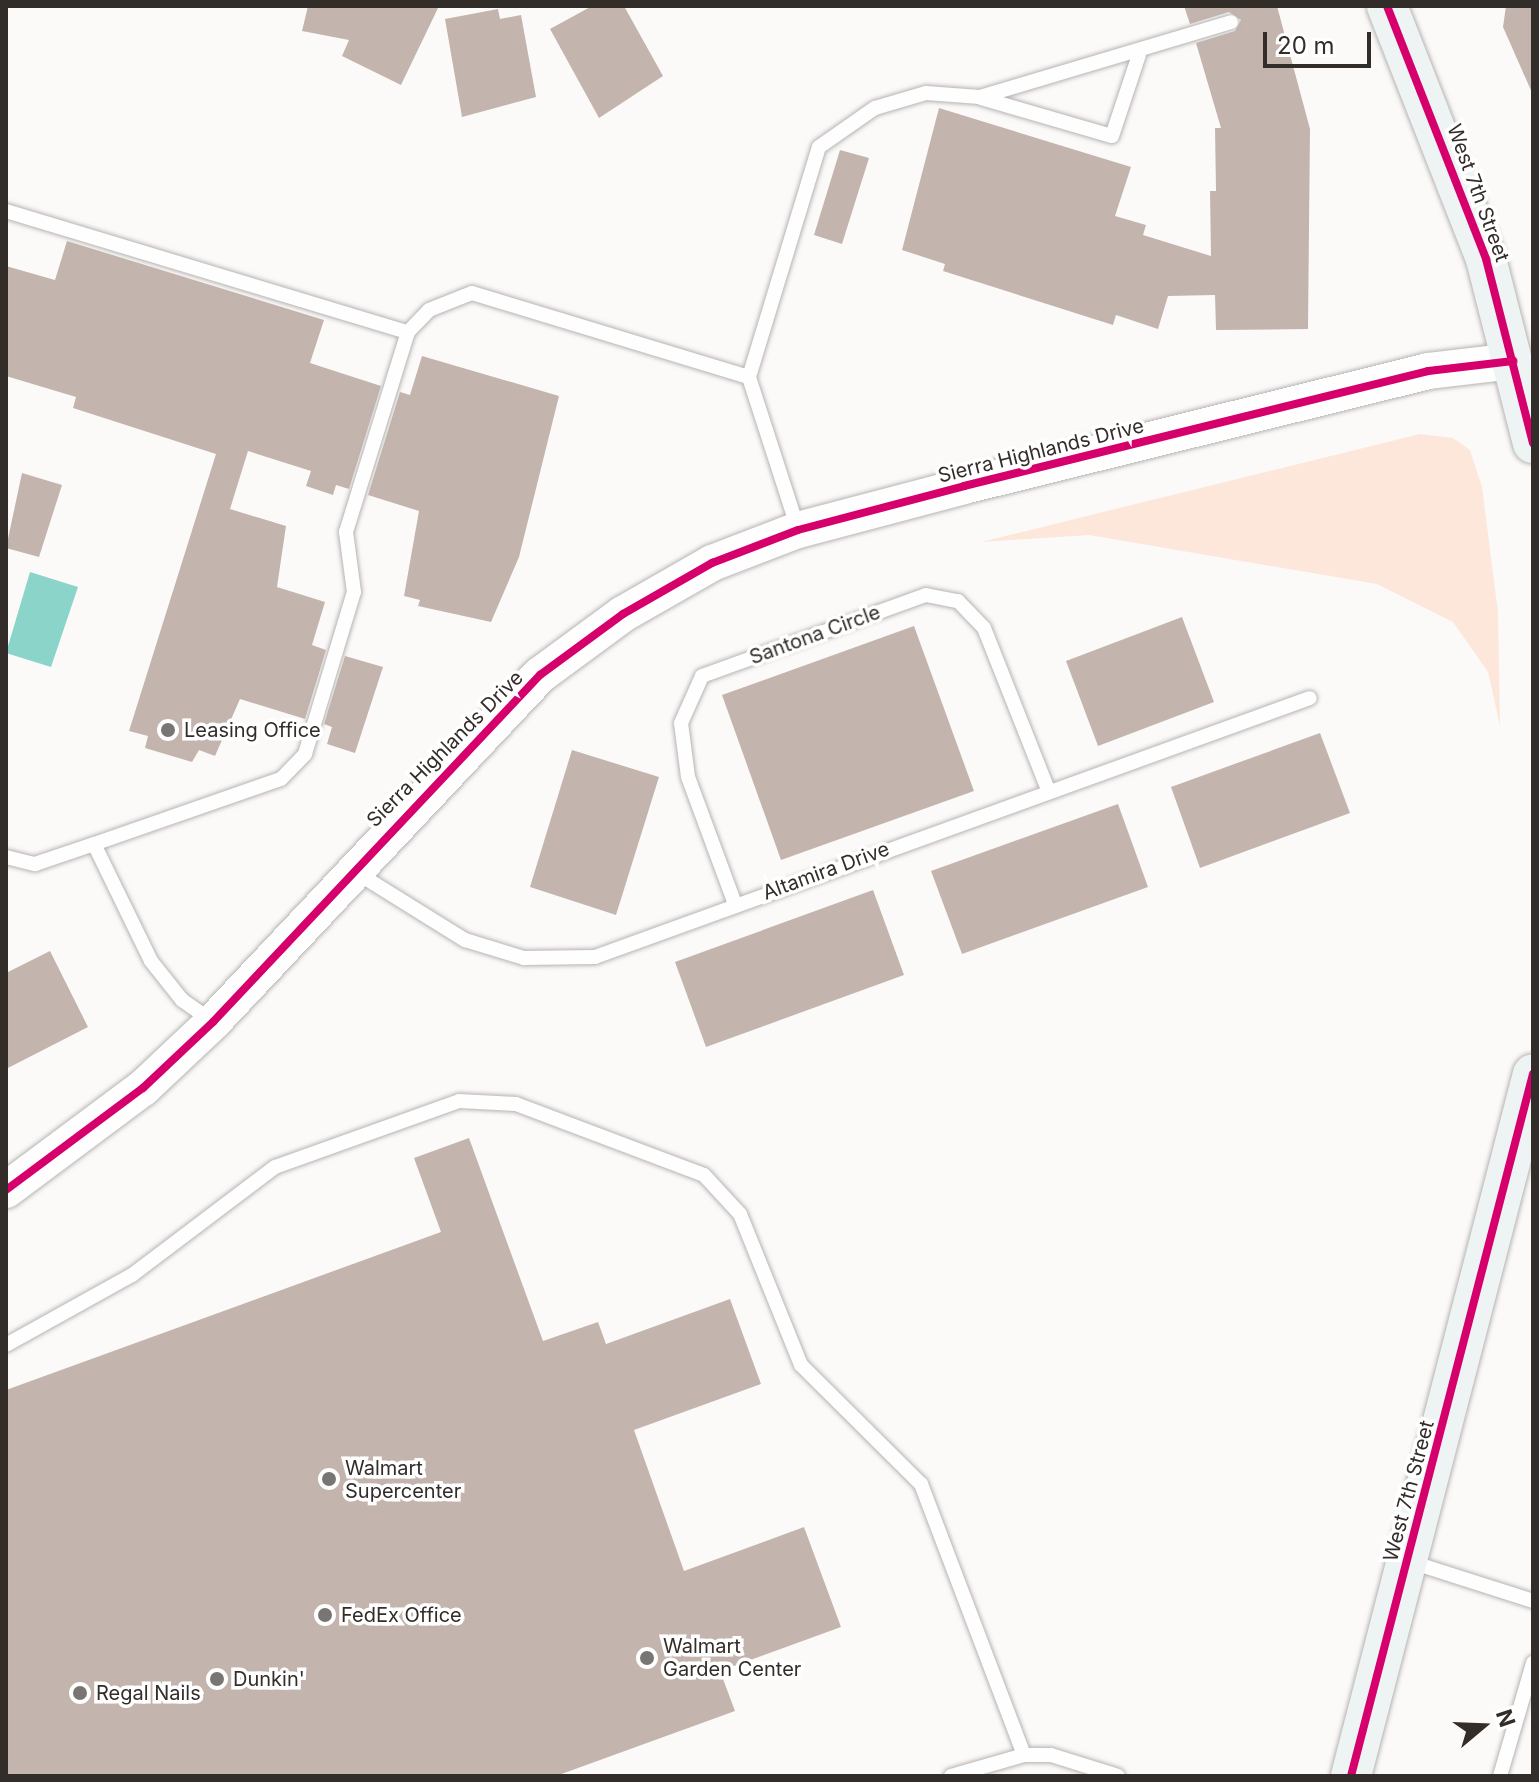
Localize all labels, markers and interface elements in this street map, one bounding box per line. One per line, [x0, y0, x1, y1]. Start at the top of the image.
scale bar [1267, 16, 1375, 66]
text: 20 m [1277, 31, 1335, 60]
street label: West 7th Street [1442, 121, 1514, 265]
street label: Sierra Highlands Drive [936, 414, 1146, 488]
street label: Santona Circle [746, 600, 884, 670]
street label: Sierra Highlands Drive [362, 666, 528, 832]
place label: Leasing Office [184, 718, 321, 742]
marker: Leasing Office [159, 721, 177, 739]
street label: Altamira Drive [759, 837, 893, 905]
street label: West 7th Street [1379, 1418, 1439, 1564]
place label: Walmart Supercenter [345, 1456, 461, 1503]
marker: Walmart Supercenter [320, 1470, 338, 1488]
place label: FedEx Office [341, 1603, 462, 1627]
marker: FedEx Office [316, 1606, 334, 1624]
place label: Walmart Garden Center [663, 1634, 801, 1681]
marker: Walmart Garden Center [638, 1649, 656, 1667]
place label: Dunkin' [233, 1667, 305, 1691]
marker: Dunkin' [208, 1670, 226, 1688]
place label: Regal Nails [96, 1681, 201, 1705]
marker: Regal Nails [71, 1684, 89, 1702]
north arrow [1443, 1686, 1523, 1766]
text: N [1491, 1706, 1521, 1730]

